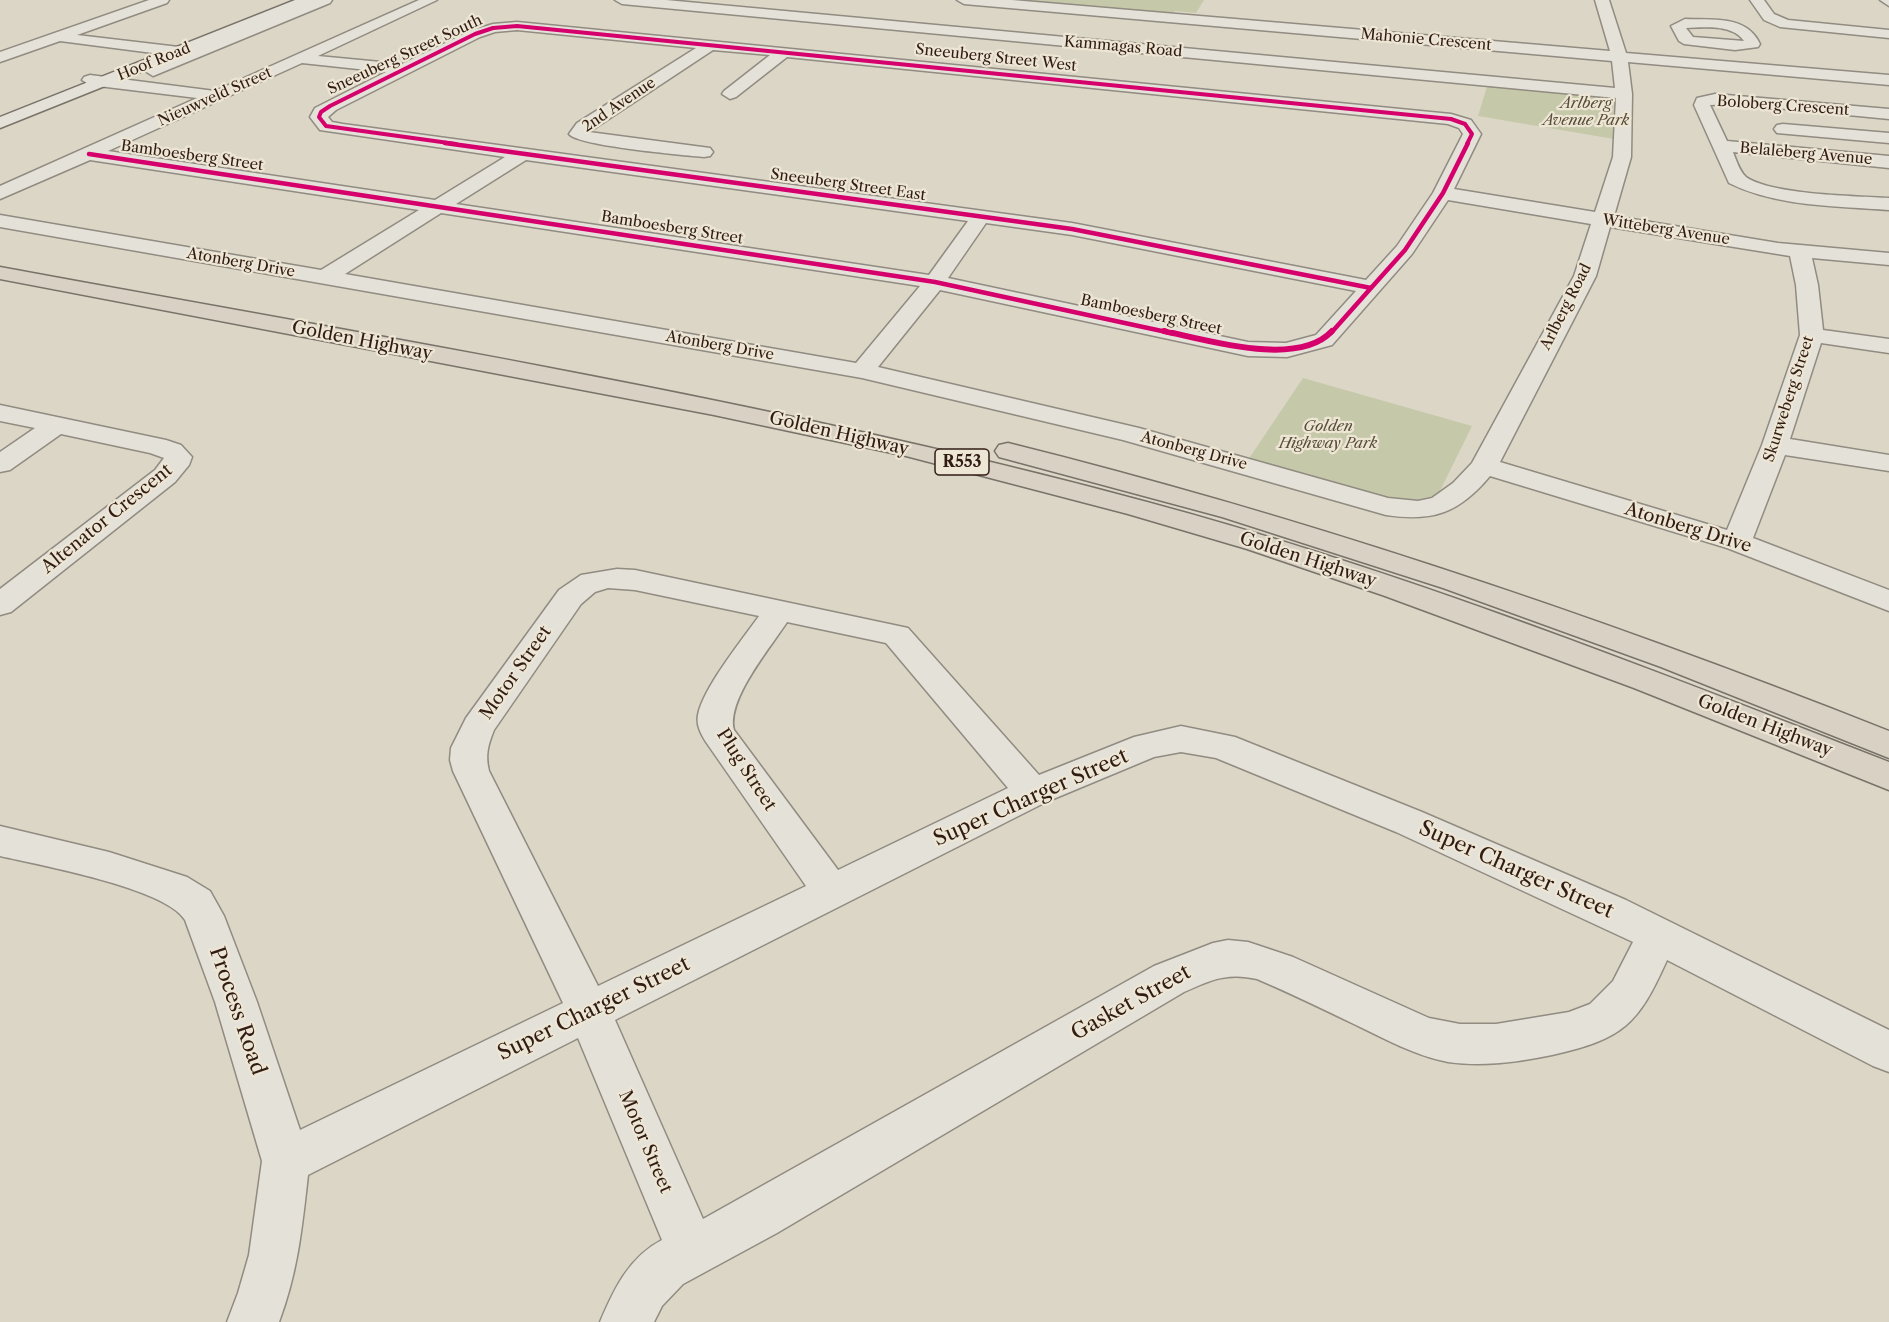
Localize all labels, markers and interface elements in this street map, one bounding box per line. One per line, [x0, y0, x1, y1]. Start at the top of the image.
street label: Sneeuberg Street South [325, 11, 485, 99]
street label: Mahonie Crescent [1360, 25, 1492, 55]
street label: Kammagas Road [1063, 33, 1183, 61]
street label: Hoof Road [115, 39, 193, 85]
street label: Sneeuberg Street West [915, 41, 1077, 75]
street label: Nieuwveld Street [155, 64, 275, 130]
street label: 2nd Avenue [579, 74, 659, 136]
street label: Boloberg Crescent [1716, 92, 1850, 120]
park label: Arlberg Avenue Park [1543, 95, 1629, 130]
street label: Bamboesberg Street [120, 137, 264, 175]
street label: Belaleberg Avenue [1739, 139, 1873, 169]
street label: Sneeuberg Street East [769, 165, 927, 205]
street label: Bamboesberg Street [600, 208, 744, 248]
street label: Witteberg Avenue [1601, 211, 1731, 249]
street label: Atonberg Drive [186, 245, 296, 281]
street label: Arlberg Road [1537, 261, 1595, 353]
street label: Bamboesberg Street [1079, 291, 1223, 339]
street label: Golden Highway [290, 317, 434, 365]
street label: Atonberg Drive [665, 328, 775, 364]
street label: Skurweberg Street [1760, 334, 1818, 464]
street label: Golden Highway [767, 407, 911, 461]
park label: Golden Highway Park [1279, 418, 1377, 453]
street label: Atonberg Drive [1139, 428, 1249, 474]
road number: R553 [935, 449, 989, 475]
street label: Altenator Crescent [37, 460, 177, 578]
street label: Atonberg Drive [1622, 498, 1754, 558]
street label: Golden Highway [1237, 528, 1379, 592]
street label: Motor Street [476, 622, 556, 724]
street label: Golden Highway [1695, 690, 1835, 762]
street label: Plug Street [711, 725, 781, 815]
street label: Super Charger Street [930, 744, 1132, 852]
street label: Super Charger Street [1415, 816, 1617, 924]
street label: Process Road [203, 944, 271, 1078]
street label: Super Charger Street [494, 952, 694, 1066]
street label: Gasket Street [1067, 960, 1195, 1046]
street label: Motor Street [614, 1087, 676, 1197]

